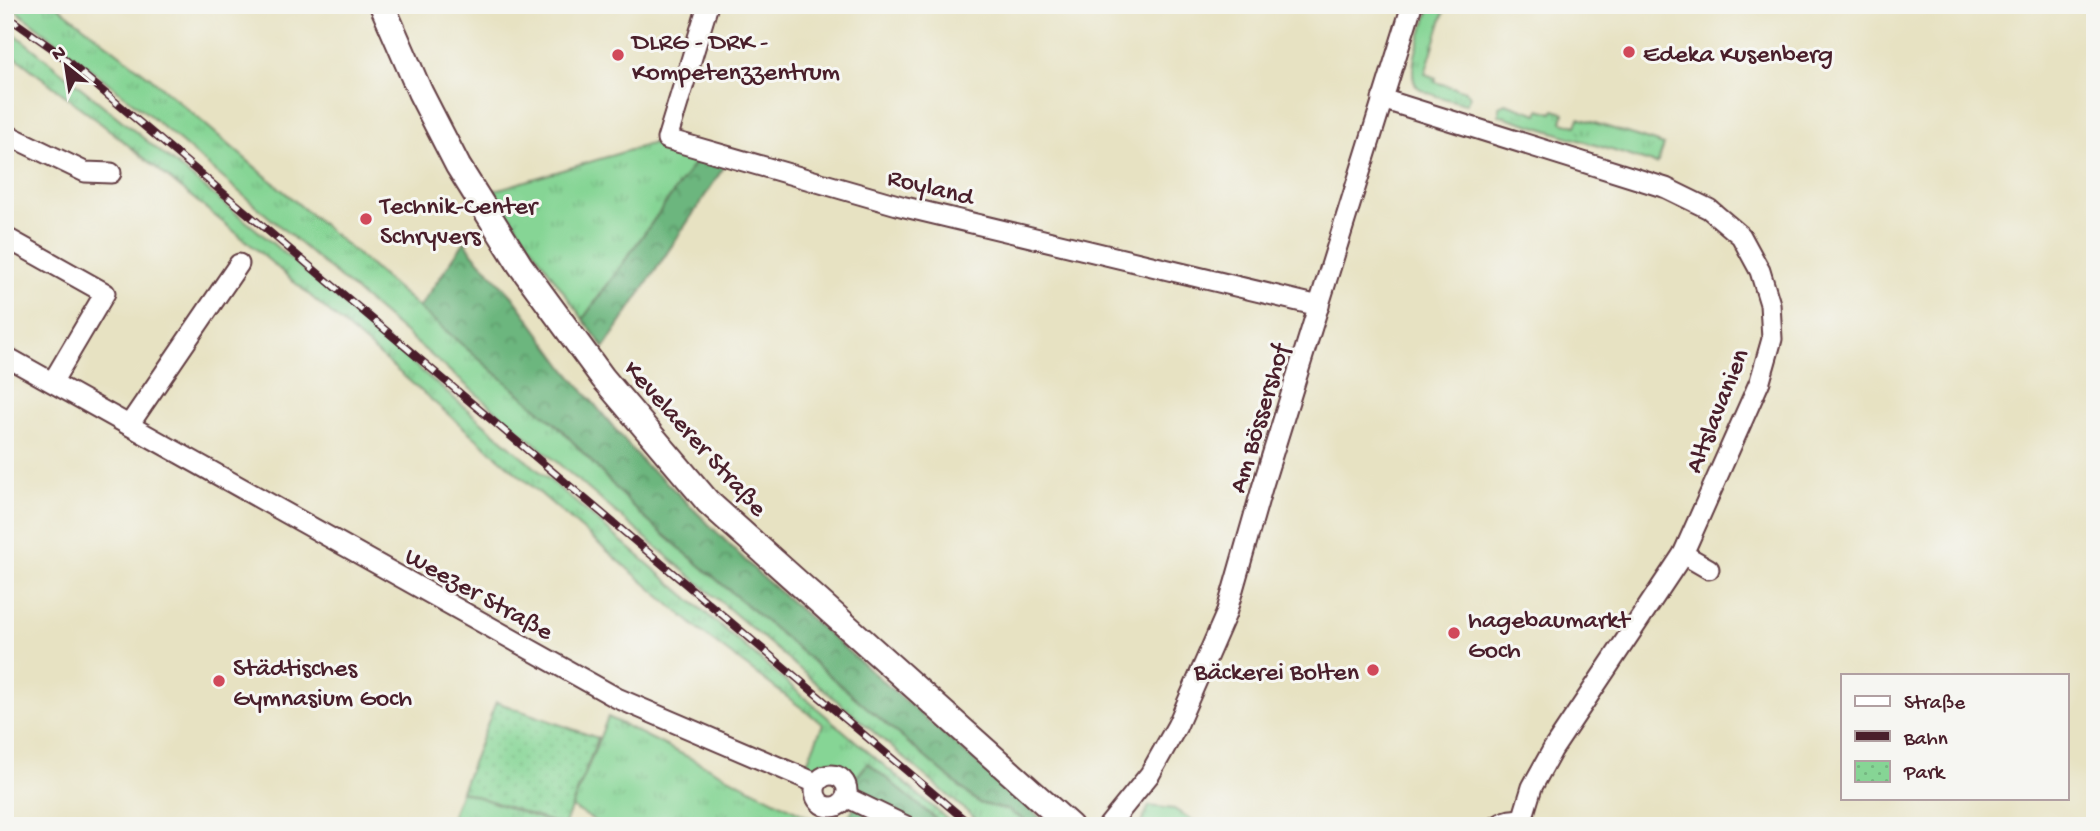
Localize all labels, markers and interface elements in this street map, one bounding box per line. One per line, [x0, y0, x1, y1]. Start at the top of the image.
place label: DLRG - DRK - Kompetenzzentrum [630, 29, 840, 90]
north arrow [32, 32, 102, 102]
text: N [48, 41, 70, 67]
place label: Edeka Kusenberg [1643, 41, 1833, 72]
marker: Edeka Kusenberg [1621, 44, 1637, 60]
marker: DLRG - DRK - Kompetenzzentrum [610, 47, 626, 63]
street label: Royland [884, 164, 978, 215]
place label: Technik-Center Schryvers [378, 193, 540, 254]
marker: Technik-Center Schryvers [358, 211, 374, 227]
street label: Am Bössershof [1224, 339, 1299, 497]
street label: Altslavanien [1680, 345, 1758, 478]
street label: Kevelaerer Straße [615, 355, 772, 525]
street label: Weezer Straße [398, 542, 558, 650]
place label: hagebaumarkt Goch [1468, 607, 1632, 668]
marker: hagebaumarkt Goch [1446, 625, 1462, 641]
place label: Städtisches Gymnasium Goch [233, 655, 412, 716]
place label: Bäckerei Bolten [1193, 659, 1360, 690]
marker: Bäckerei Bolten [1365, 662, 1381, 678]
marker: Städtisches Gymnasium Goch [211, 673, 227, 689]
legend [1841, 674, 2068, 800]
text: Straße [1904, 692, 1966, 717]
text: Bahn [1903, 728, 1948, 753]
text: Park [1903, 762, 1947, 787]

